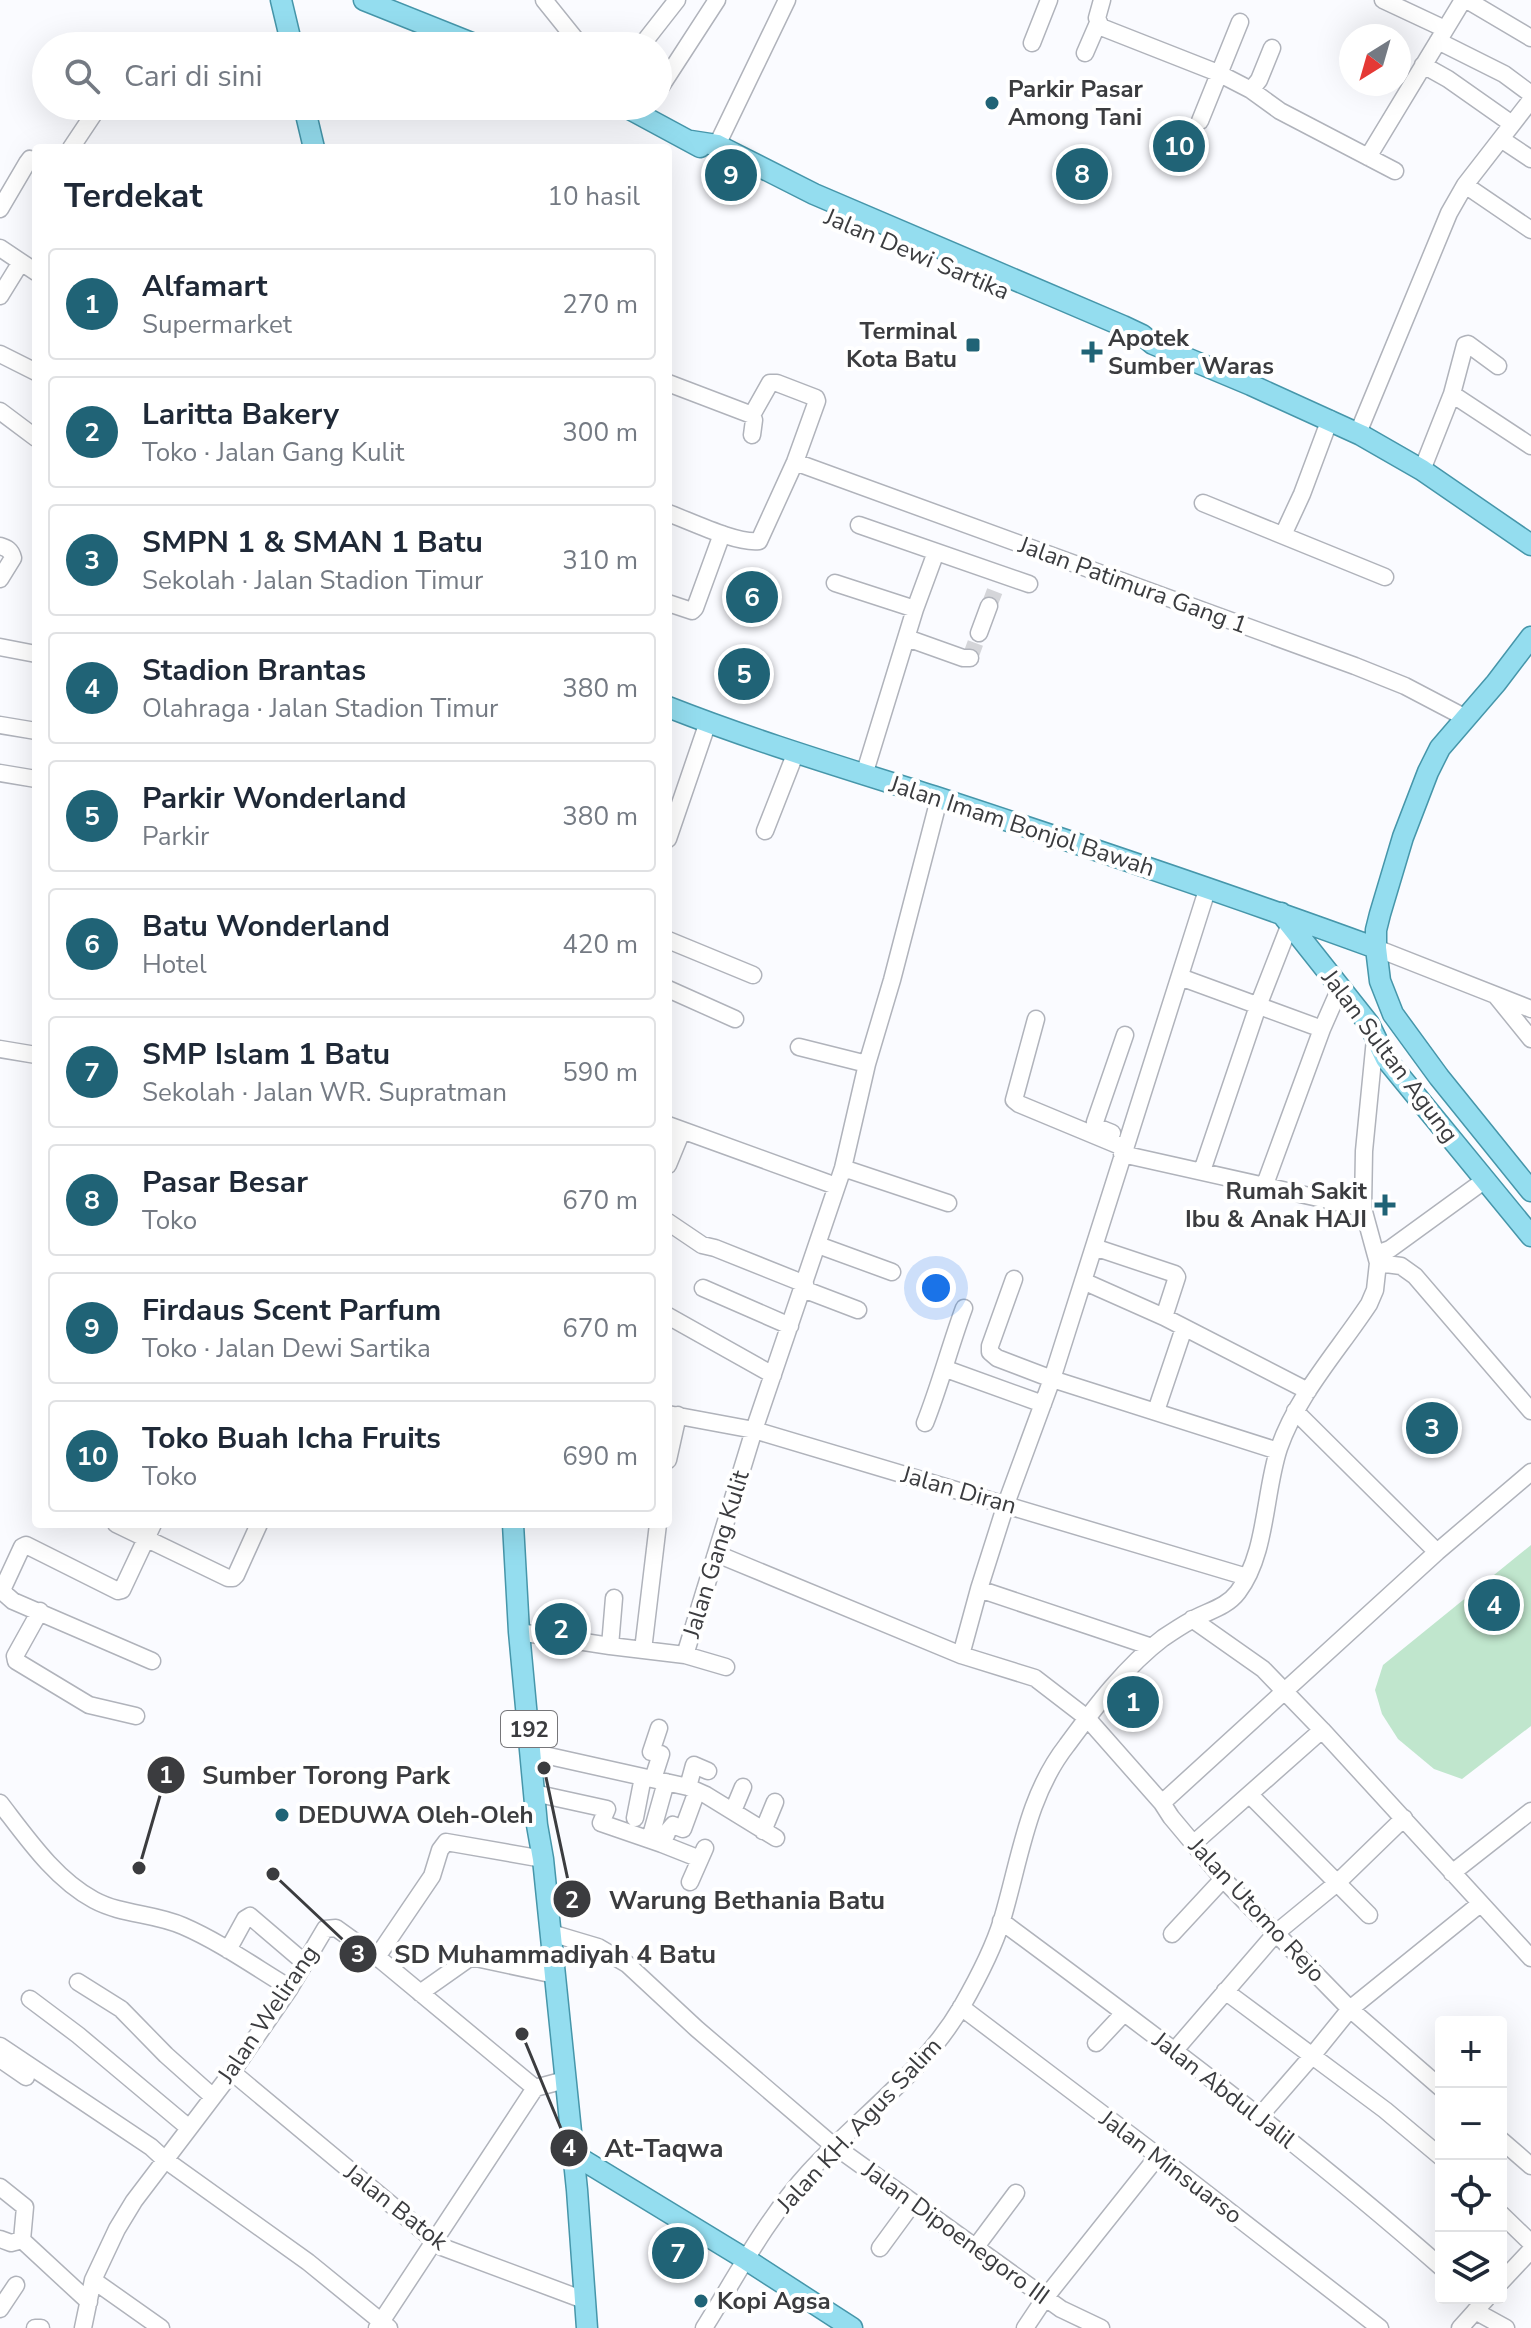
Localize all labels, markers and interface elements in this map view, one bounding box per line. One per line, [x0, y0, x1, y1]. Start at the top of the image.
north arrow [1339, 24, 1411, 96]
search box [32, 32, 672, 120]
icon: search [60, 54, 104, 98]
text: Cari di sini [124, 56, 263, 97]
place label: Parkir Pasar Among Tani [1008, 73, 1144, 133]
marker: Parkir Pasar Among Tani [983, 94, 1001, 112]
pin: 10 [1153, 116, 1205, 176]
pin: 8 [1056, 144, 1108, 204]
pin: 9 [705, 145, 757, 205]
text: Terdekat [64, 173, 202, 219]
text: 10 hasil [547, 179, 640, 214]
street label: Jalan Dewi Sartika [819, 200, 1014, 307]
text: Alfamart [142, 266, 268, 307]
text: 1 [84, 287, 100, 322]
text: 270 m [562, 287, 638, 322]
text: Supermarket [142, 307, 292, 342]
place label: Terminal Kota Batu [846, 315, 957, 375]
place label: Apotek Sumber Waras [1108, 322, 1274, 382]
marker: Terminal Kota Batu [964, 336, 982, 354]
marker: Apotek Sumber Waras [1083, 343, 1101, 361]
text: Laritta Bakery [142, 394, 339, 435]
text: 2 [84, 415, 100, 450]
text: 300 m [562, 415, 638, 450]
text: Toko · Jalan Gang Kulit [142, 435, 404, 470]
text: SMPN 1 & SMAN 1 Batu [142, 522, 483, 563]
street label: Jalan Patimura Gang 1 [1013, 528, 1252, 641]
text: 3 [84, 543, 100, 578]
text: 310 m [562, 543, 638, 578]
text: Sekolah · Jalan Stadion Timur [142, 563, 483, 598]
pin: 6 [726, 567, 778, 627]
pin: 5 [718, 644, 770, 704]
text: Stadion Brantas [142, 650, 366, 691]
text: 4 [84, 671, 100, 706]
text: 380 m [562, 671, 638, 706]
text: Olahraga · Jalan Stadion Timur [142, 691, 498, 726]
street label: Jalan Imam Bonjol Bawah [884, 768, 1159, 884]
text: Parkir Wonderland [142, 778, 407, 819]
text: 5 [84, 799, 100, 834]
text: 380 m [562, 799, 638, 834]
text: Parkir [142, 819, 209, 854]
text: Batu Wonderland [142, 906, 390, 947]
text: 6 [84, 927, 100, 962]
text: 420 m [562, 927, 638, 962]
text: Hotel [142, 947, 207, 982]
street label: Jalan Sultan Agung [1314, 962, 1466, 1149]
text: SMP Islam 1 Batu [142, 1034, 390, 1075]
text: 7 [84, 1055, 100, 1090]
text: 590 m [562, 1055, 638, 1090]
text: Sekolah · Jalan WR. Supratman [142, 1075, 507, 1110]
text: Pasar Besar [142, 1162, 308, 1203]
place label: Rumah Sakit Ibu & Anak HAJI [1185, 1175, 1368, 1235]
text: 8 [84, 1183, 100, 1218]
text: 670 m [562, 1183, 638, 1218]
marker: Rumah Sakit Ibu & Anak HAJI [1374, 1194, 1396, 1216]
text: Toko [142, 1203, 197, 1238]
your location [916, 1268, 956, 1308]
text: Firdaus Scent Parfum [142, 1290, 441, 1331]
text: 9 [84, 1311, 100, 1346]
text: 670 m [562, 1311, 638, 1346]
text: Toko · Jalan Dewi Sartika [142, 1331, 431, 1366]
pin: 3 [1406, 1398, 1458, 1458]
text: Toko Buah Icha Fruits [142, 1418, 441, 1459]
text: 10 [76, 1439, 108, 1474]
text: 690 m [562, 1439, 638, 1474]
street label: Jalan Diran [897, 1458, 1020, 1522]
text: Toko [142, 1459, 197, 1494]
street label: Jalan Gang Kulit [675, 1466, 757, 1643]
pin: 4 [1468, 1575, 1520, 1635]
pin: 2 [535, 1599, 587, 1659]
pin: 1 [1107, 1672, 1159, 1732]
road number: 192 [501, 1711, 557, 1747]
callout: Sumber Torong Park [146, 1750, 466, 1800]
text: Sumber Torong Park [202, 1758, 451, 1793]
text: 1 [159, 1759, 173, 1791]
place label: DEDUWA Oleh-Oleh [298, 1799, 534, 1831]
marker: DEDUWA Oleh-Oleh [273, 1806, 291, 1824]
street label: Jalan Utomo Rejo [1181, 1830, 1332, 1989]
callout: Warung Bethania Batu [552, 1874, 901, 1924]
text: Warung Bethania Batu [609, 1883, 885, 1918]
text: 2 [565, 1884, 579, 1916]
callout: SD Muhammadiyah 4 Batu [338, 1929, 732, 1979]
text: SD Muhammadiyah 4 Batu [394, 1937, 716, 1972]
text: 3 [351, 1938, 365, 1970]
street label: Jalan Welirang [210, 1939, 326, 2090]
map controls [1435, 2016, 1507, 2304]
button: + [1435, 2016, 1507, 2088]
street label: Jalan Abdul Jalil [1145, 2024, 1302, 2156]
street label: Jalan KH. Agus Salim [769, 2031, 949, 2220]
button: − [1435, 2088, 1507, 2160]
street label: Jalan Minsuarso [1092, 2102, 1249, 2231]
callout: At-Taqwa [549, 2123, 740, 2173]
text: At-Taqwa [605, 2131, 723, 2166]
text: 4 [562, 2132, 576, 2164]
street label: Jalan Dipoenegoro III [855, 2154, 1056, 2312]
street label: Jalan Batok [337, 2156, 455, 2258]
button: locate [1435, 2160, 1507, 2232]
pin: 7 [652, 2223, 704, 2283]
button: layers [1435, 2232, 1507, 2304]
place label: Kopi Agsa [717, 2285, 831, 2317]
marker: Kopi Agsa [692, 2292, 710, 2310]

